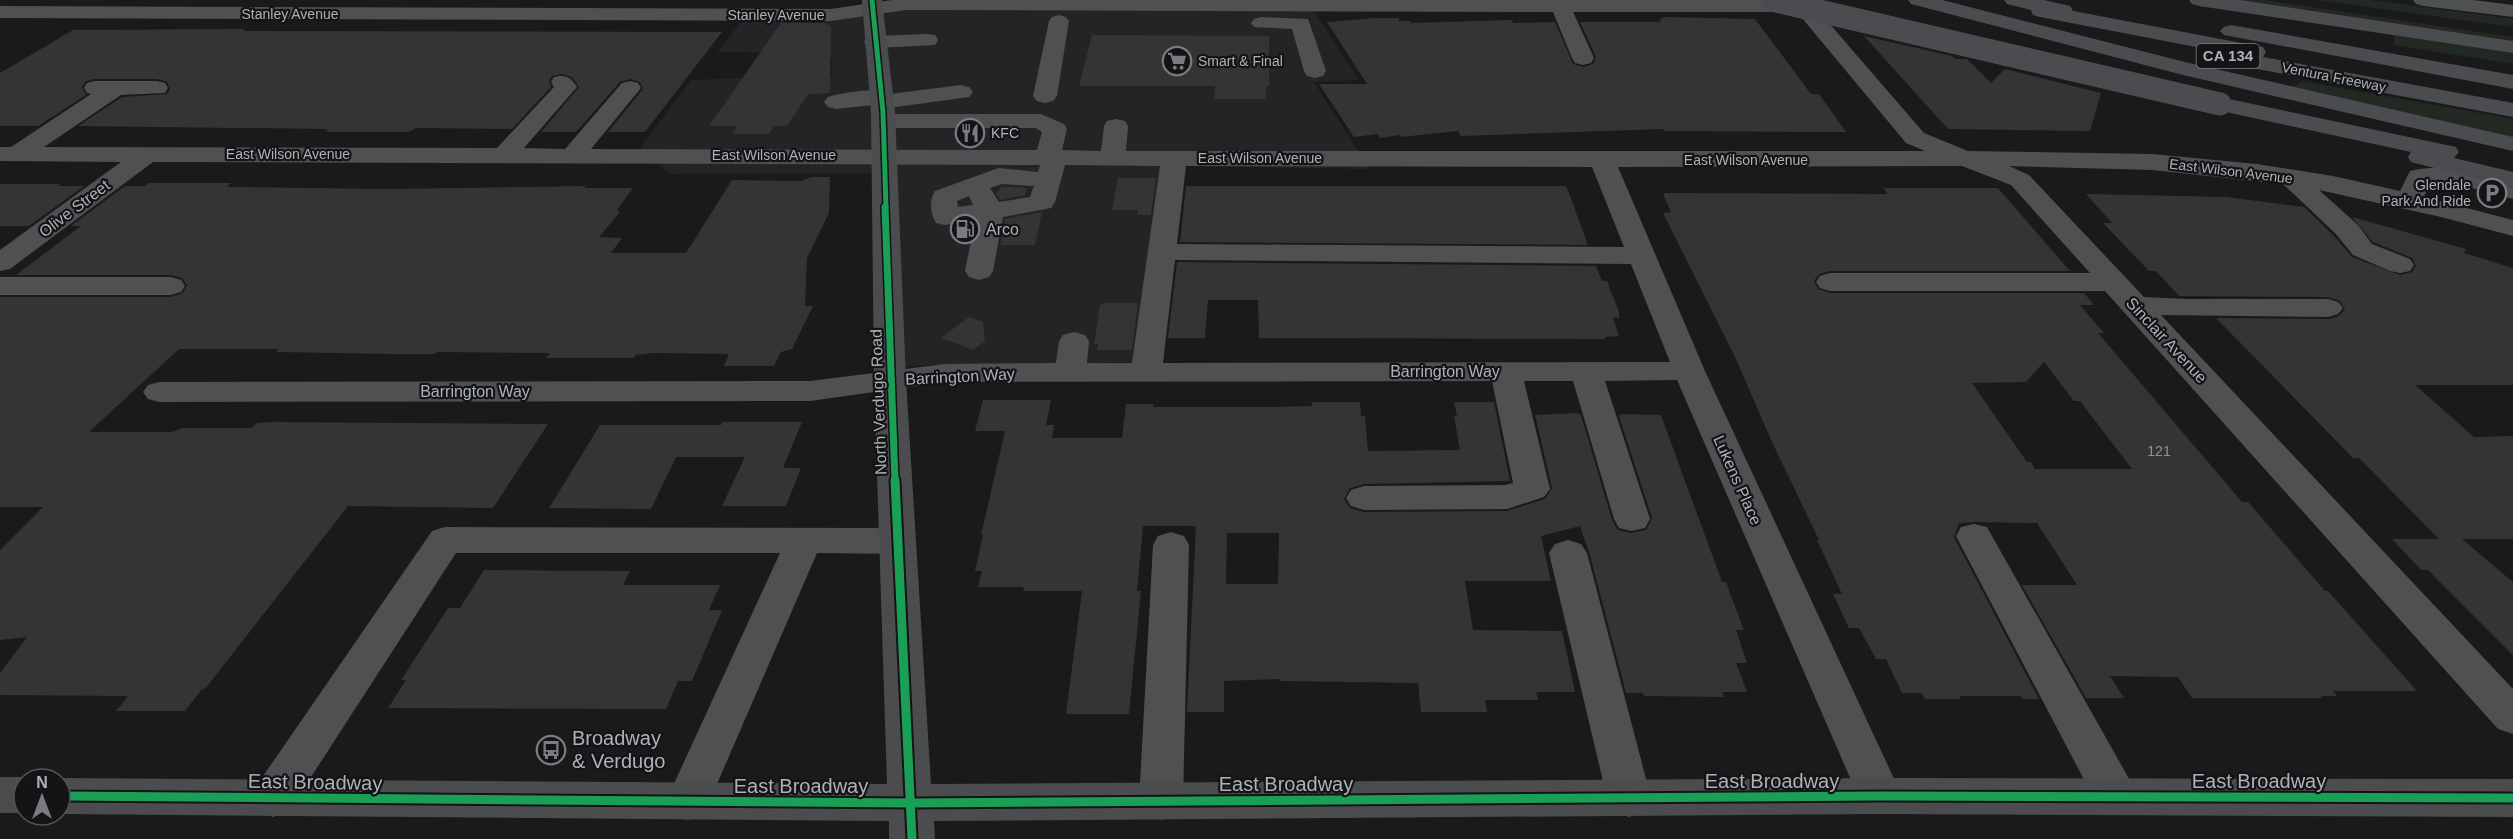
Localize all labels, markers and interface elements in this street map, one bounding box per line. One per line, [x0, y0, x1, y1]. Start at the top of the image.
street label: Stanley Avenue [241, 6, 339, 22]
street label: Stanley Avenue [727, 7, 825, 23]
road number: CA 134 [2196, 44, 2260, 68]
supermarket icon: Smart & Final [1161, 45, 1193, 77]
place label: Smart & Final [1198, 53, 1283, 69]
street label: Ventura Freeway [2281, 59, 2387, 95]
restaurant icon: KFC [954, 117, 986, 149]
place label: KFC [991, 125, 1019, 141]
street label: East Wilson Avenue [226, 146, 350, 162]
street label: East Wilson Avenue [712, 147, 836, 163]
street label: East Wilson Avenue [1198, 150, 1322, 166]
street label: East Wilson Avenue [1684, 152, 1808, 168]
street label: East Wilson Avenue [2168, 155, 2294, 187]
street label: Olive Street [36, 176, 113, 240]
place label: Glendale Park And Ride [2382, 177, 2471, 209]
parking icon: Glendale Park And Ride [2476, 177, 2508, 209]
fuel station icon: Arco [949, 213, 981, 245]
place label: Arco [986, 221, 1019, 238]
street label: Sinclair Avenue [2123, 294, 2210, 386]
street label: North Verdugo Road [867, 329, 890, 475]
street label: Barrington Way [1390, 363, 1500, 380]
street label: Barrington Way [905, 365, 1015, 388]
street label: Barrington Way [420, 383, 530, 400]
street label: Lukens Place [1710, 433, 1765, 528]
house number: 121 [2147, 443, 2171, 459]
place label: Broadway & Verdugo [572, 727, 665, 772]
bus stop icon: Broadway & Verdugo [535, 734, 567, 766]
north arrow [12, 767, 72, 827]
street label: East Broadway [248, 770, 382, 794]
street label: East Broadway [1705, 770, 1839, 792]
street label: East Broadway [2192, 770, 2326, 792]
street label: East Broadway [1219, 773, 1353, 795]
text: N [36, 774, 48, 791]
street label: East Broadway [734, 775, 868, 797]

